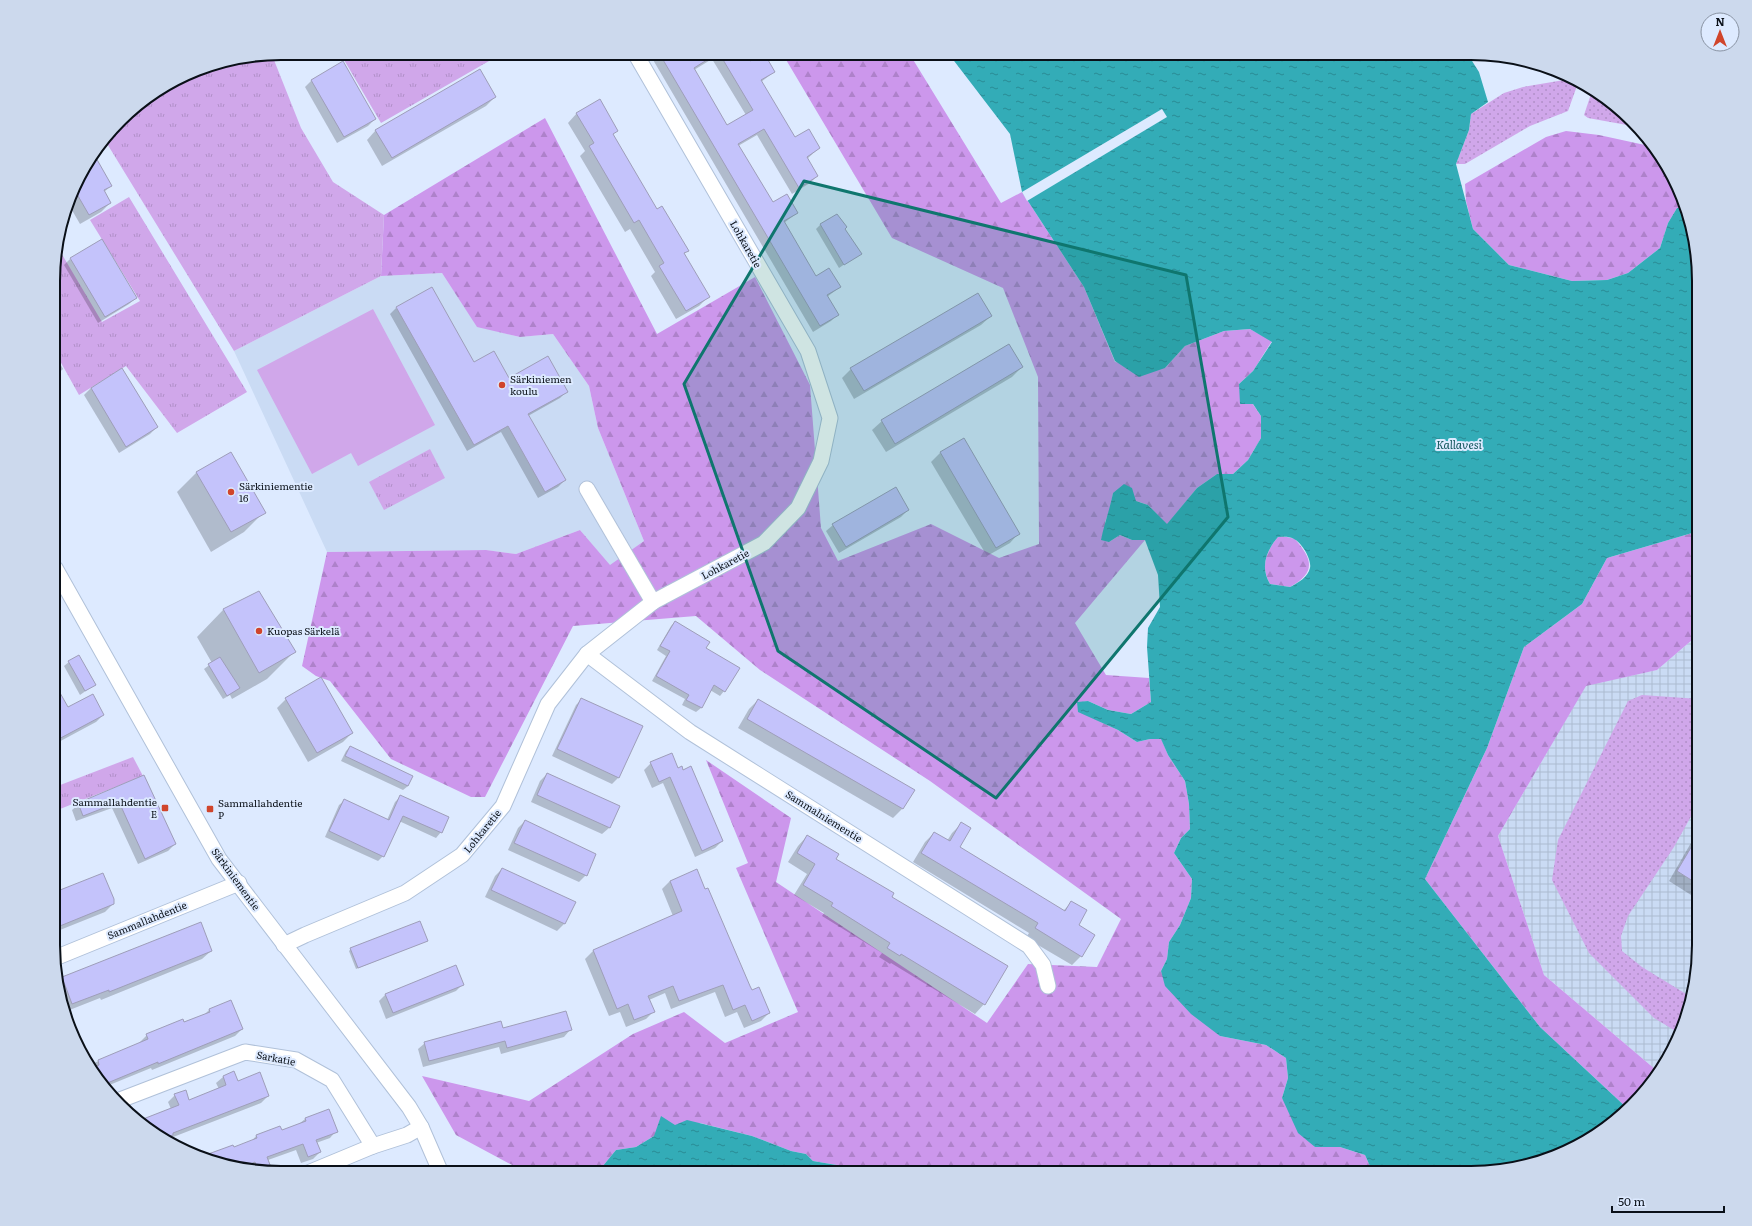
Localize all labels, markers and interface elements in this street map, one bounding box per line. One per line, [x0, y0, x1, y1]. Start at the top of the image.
north arrow [1700, 12, 1740, 52]
text: N [1715, 13, 1725, 29]
street label: Lohkaretie [727, 217, 766, 270]
place label: Särkiniemen koulu [510, 371, 572, 398]
marker: Särkiniemen koulu [497, 380, 507, 390]
water label: Kallavesi [1436, 436, 1483, 452]
place label: Särkiniementie 16 [239, 478, 313, 505]
marker: Särkiniementie 16 [226, 487, 236, 497]
street label: Lohkaretie [698, 545, 751, 582]
place label: Kuopas Särkelä [267, 623, 340, 638]
marker: Kuopas Särkelä [254, 626, 264, 636]
street label: Sammalniementie [783, 786, 865, 845]
place label: Sammallahdentie E [73, 794, 157, 821]
place label: Sammallahdentie P [218, 795, 303, 822]
marker: Sammallahdentie E [160, 803, 170, 813]
marker: Sammallahdentie P [205, 804, 215, 814]
street label: Lohkaretie [459, 806, 504, 856]
street label: Särkiniementie [209, 844, 264, 913]
street label: Sammallahdentie [105, 897, 189, 942]
street label: Sarkatie [255, 1046, 297, 1069]
scale bar [1612, 1188, 1724, 1214]
text: 50 m [1618, 1192, 1645, 1210]

